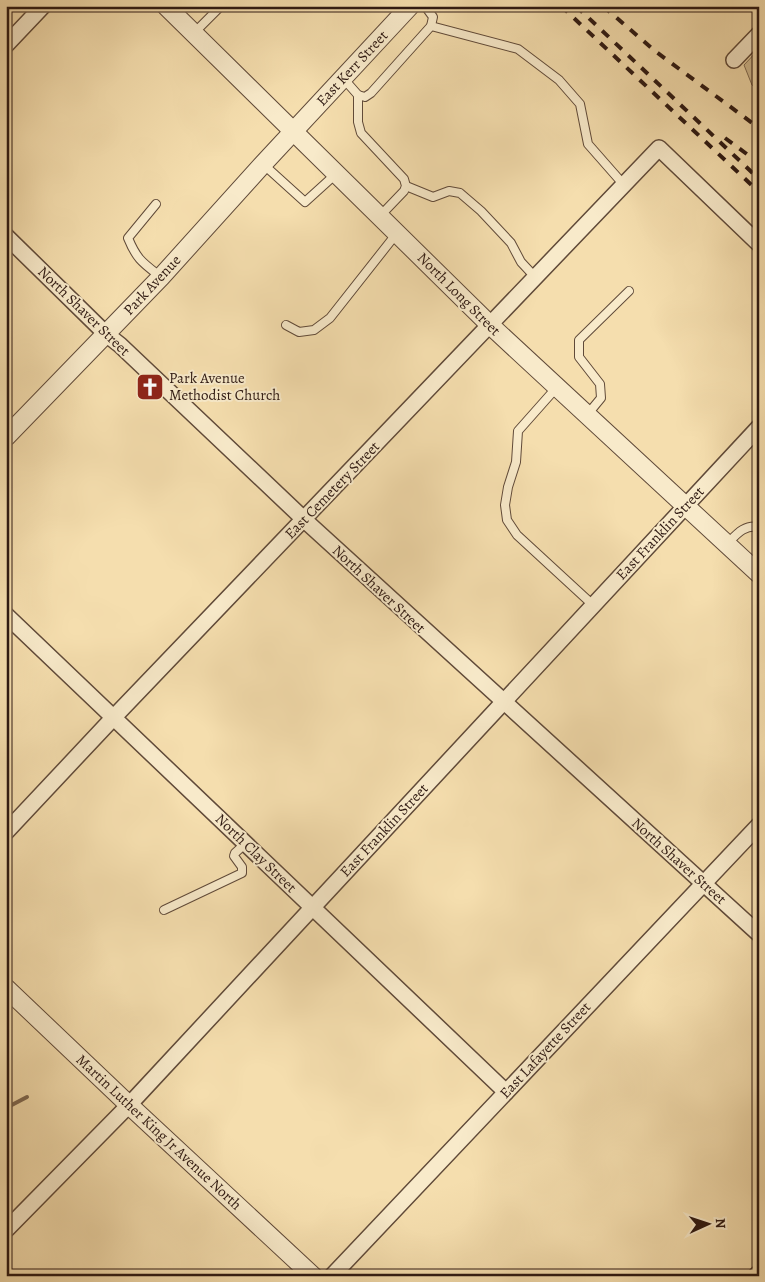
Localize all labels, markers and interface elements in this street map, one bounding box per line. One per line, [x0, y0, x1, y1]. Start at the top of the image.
street label: East Kerr Street [312, 26, 392, 110]
street label: North Long Street [413, 248, 505, 340]
street label: Park Avenue [119, 250, 185, 320]
street label: North Shaver Street [34, 262, 134, 360]
place label: Park Avenue Methodist Church [169, 368, 280, 405]
church icon: Park Avenue Methodist Church [135, 372, 165, 402]
street label: East Cemetery Street [280, 437, 384, 543]
street label: East Franklin Street [611, 482, 709, 584]
street label: North Shaver Street [328, 540, 430, 638]
street label: East Franklin Street [335, 779, 433, 881]
street label: North Clay Street [211, 809, 301, 897]
street label: North Shaver Street [627, 813, 731, 909]
street label: East Lafayette Street [495, 997, 595, 1103]
street label: Martin Luther King Jr Avenue North [72, 1050, 246, 1214]
north arrow [682, 1200, 732, 1250]
text: N [711, 1218, 730, 1229]

